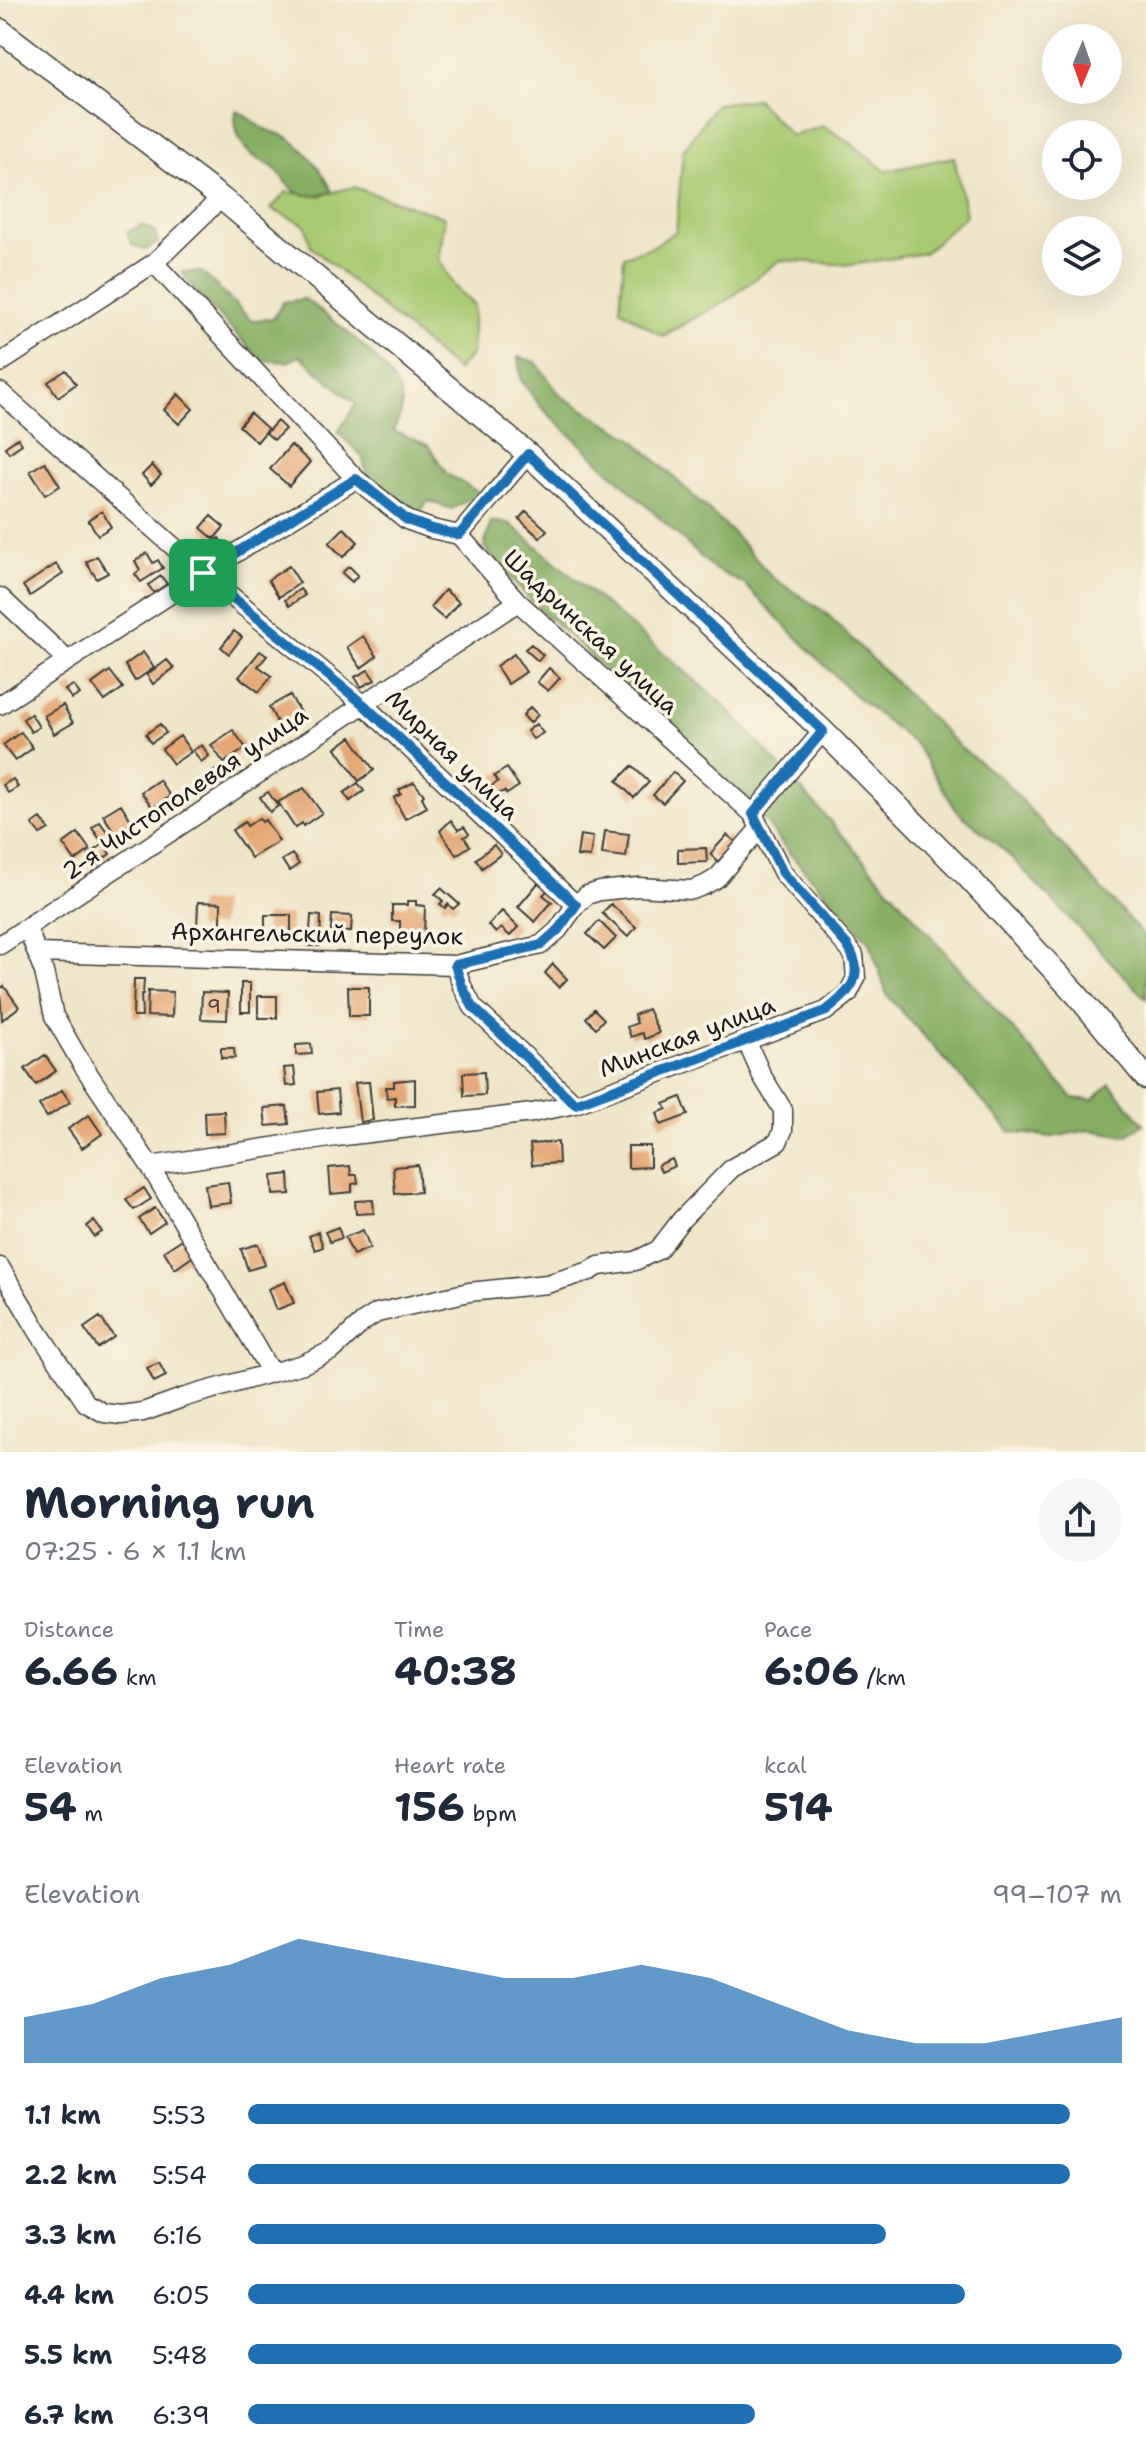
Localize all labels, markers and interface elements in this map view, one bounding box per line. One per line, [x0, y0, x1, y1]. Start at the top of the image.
north arrow [1042, 24, 1122, 104]
map controls [1042, 24, 1122, 296]
button: locate [1042, 120, 1122, 200]
button: layers [1042, 216, 1122, 296]
pin [169, 539, 237, 607]
street label: Шадринская улица [496, 542, 686, 722]
icon: arrive [181, 551, 225, 595]
street label: Мирная улица [378, 683, 526, 827]
street label: 2-я Чистополевая улица [56, 699, 314, 887]
street label: Архангельский переулок [171, 915, 464, 953]
street label: Минская улица [595, 989, 780, 1085]
house number: 9 [207, 993, 221, 1019]
text: Morning run [24, 1473, 315, 1532]
button: share [1038, 1478, 1122, 1562]
text: 07:25 · 6 × 1.1 km [24, 1533, 246, 1568]
text: Distance [24, 1615, 114, 1644]
text: Time [394, 1615, 444, 1644]
text: Pace [764, 1615, 812, 1644]
text: 6.66 [24, 1644, 118, 1698]
text: 40:38 [394, 1644, 517, 1698]
text: 6:06 [764, 1644, 859, 1698]
text: km [118, 1663, 157, 1692]
text: /km [859, 1663, 906, 1692]
text: Elevation [24, 1751, 122, 1780]
text: Heart rate [394, 1751, 506, 1780]
text: kcal [764, 1751, 807, 1780]
text: 54 [24, 1780, 77, 1834]
text: 156 [394, 1780, 465, 1834]
text: 514 [764, 1780, 833, 1834]
text: m [77, 1799, 103, 1828]
text: bpm [465, 1799, 517, 1828]
text: Elevation [24, 1876, 140, 1911]
text: 99–107 m [992, 1876, 1122, 1911]
text: 1.1 km [24, 2097, 101, 2132]
text: 5:53 [152, 2097, 206, 2132]
text: 2.2 km [24, 2157, 117, 2192]
text: 5:54 [152, 2157, 207, 2192]
text: 3.3 km [24, 2217, 116, 2252]
text: 6:16 [152, 2217, 203, 2252]
text: 4.4 km [24, 2277, 114, 2312]
text: 6:05 [152, 2277, 209, 2312]
text: 5.5 km [24, 2337, 112, 2372]
text: 5:48 [152, 2337, 208, 2372]
text: 6.7 km [24, 2397, 114, 2432]
text: 6:39 [152, 2397, 210, 2432]

